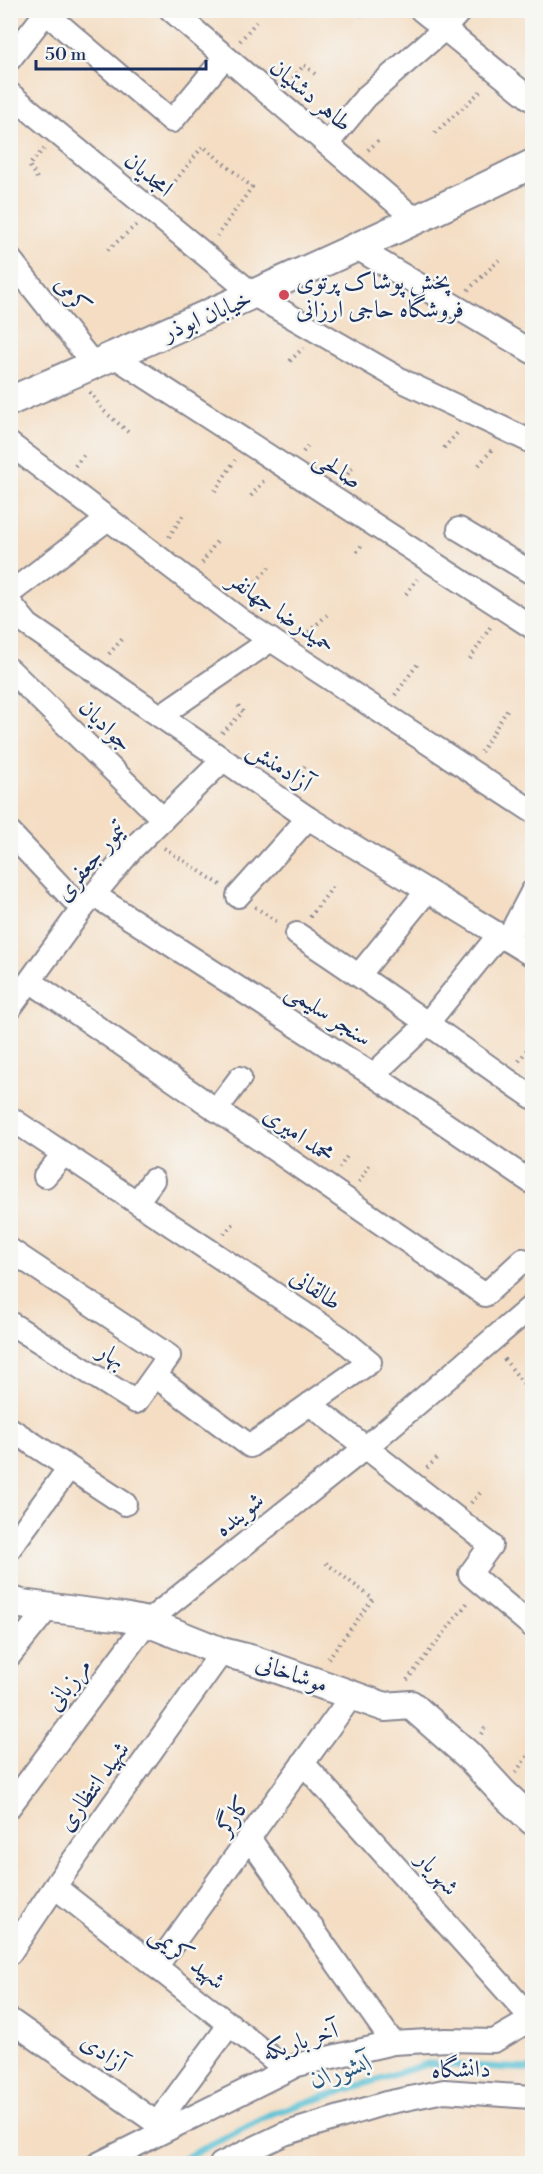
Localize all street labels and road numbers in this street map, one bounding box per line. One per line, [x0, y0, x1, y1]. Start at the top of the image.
street label: طاهر دشتیان [263, 53, 358, 139]
street label: امجدیان [118, 146, 179, 204]
street label: کرمی [48, 270, 97, 321]
street label: خیابان ابوذر [156, 284, 257, 349]
street label: صالحی [307, 443, 367, 497]
street label: حمیدرضا جهانفر [220, 563, 341, 661]
street label: جوادیان [72, 693, 139, 759]
street label: آزادمنش [241, 734, 320, 801]
street label: تیمور جعفری [49, 815, 134, 908]
street label: سنجر سلیمی [279, 976, 377, 1055]
street label: محمد امیری [257, 1100, 340, 1170]
street label: طالقانی [284, 1262, 347, 1318]
street label: بهار [90, 1335, 131, 1376]
street label: شوینده [209, 1486, 271, 1544]
street label: موشاخانی [252, 1648, 332, 1700]
street label: مرزبانی [39, 1652, 99, 1718]
street label: شهید انتظاری [51, 1736, 136, 1837]
street label: کارگر [206, 1789, 258, 1844]
street label: شهریار [408, 1844, 465, 1902]
street label: شهید کریمی [143, 1919, 231, 1998]
street label: آخر باریکه [259, 2015, 344, 2068]
street label: آزادی [75, 2026, 134, 2081]
street label: دانشگاه [431, 2053, 491, 2086]

